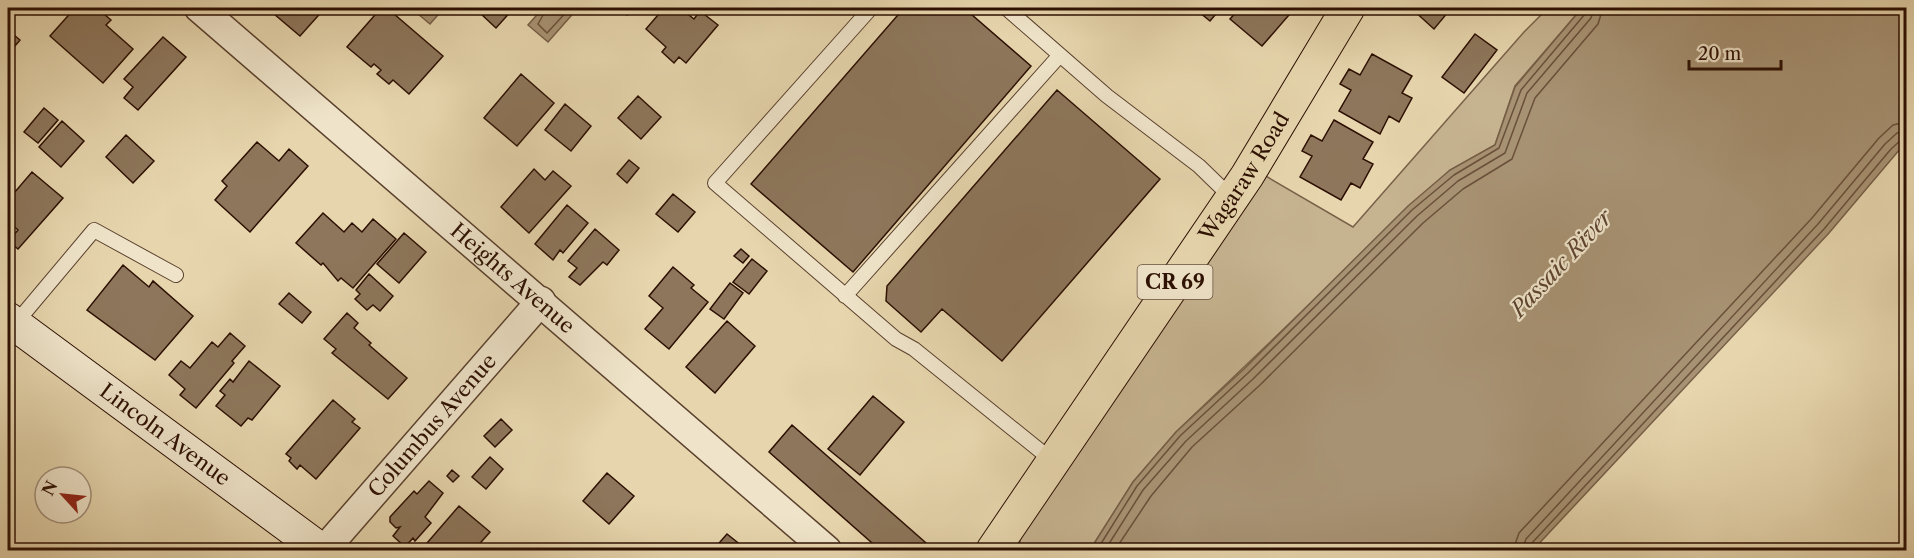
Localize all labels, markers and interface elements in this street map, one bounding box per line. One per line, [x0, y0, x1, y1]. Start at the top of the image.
scale bar [1689, 33, 1780, 71]
text: 20 m [1698, 43, 1742, 65]
street label: Wagaraw Road [1193, 108, 1294, 246]
water label: Passaic River [1503, 203, 1619, 324]
street label: Heights Avenue [446, 218, 580, 339]
road number: CR 69 [1138, 265, 1212, 299]
street label: Columbus Avenue [363, 348, 501, 502]
street label: Lincoln Avenue [95, 378, 235, 491]
north arrow [33, 465, 93, 525]
text: N [38, 477, 62, 499]

